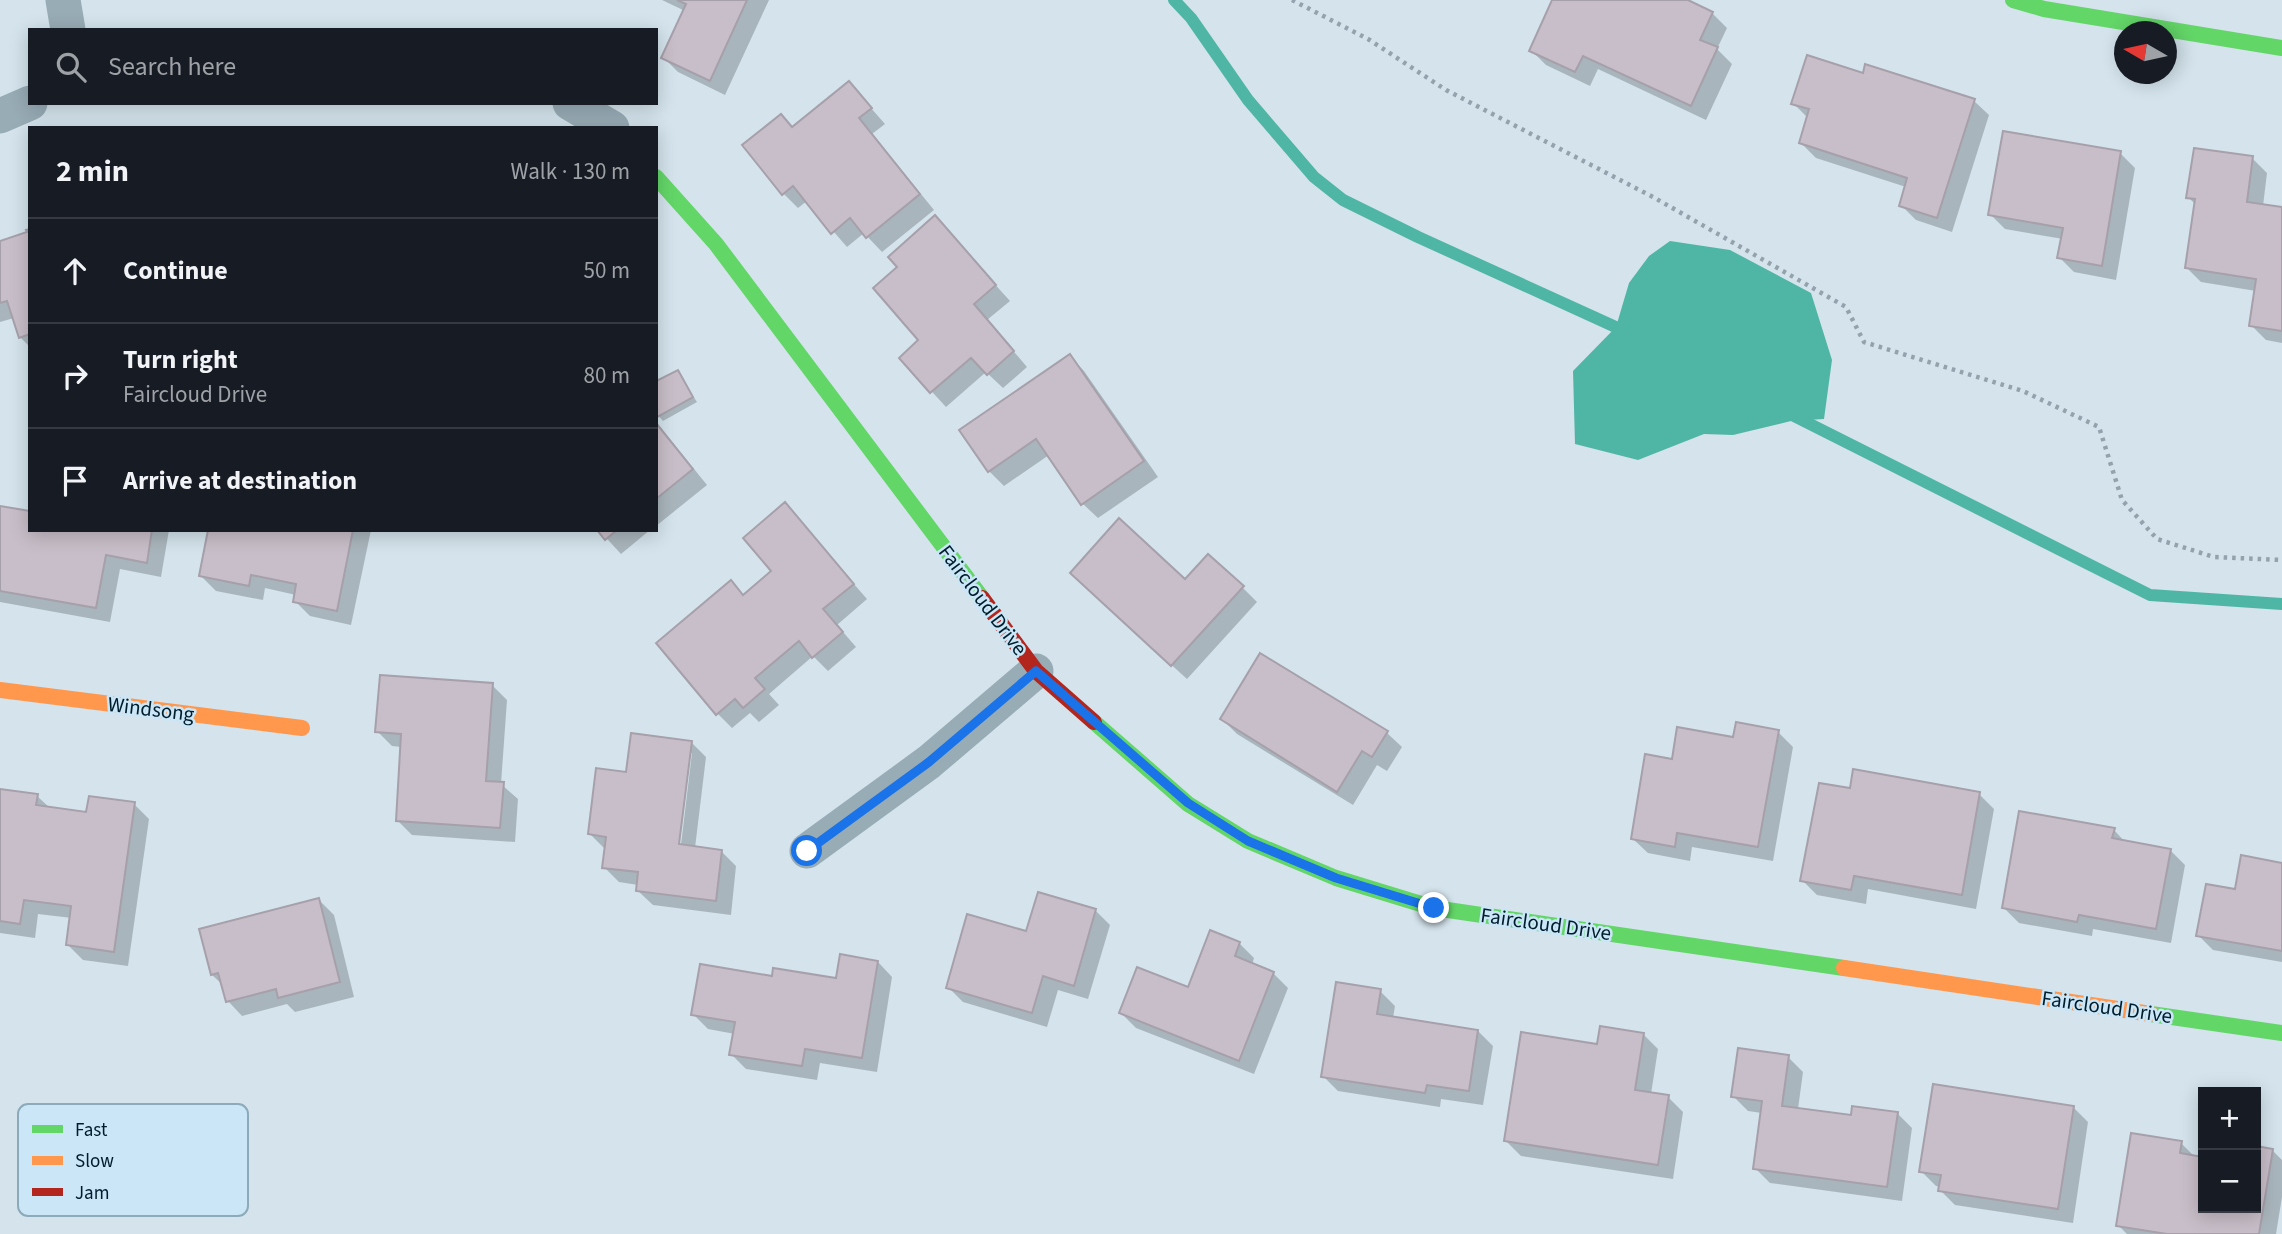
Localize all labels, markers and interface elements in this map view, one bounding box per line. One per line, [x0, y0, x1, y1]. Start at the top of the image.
north arrow [2114, 21, 2177, 84]
search box [28, 28, 658, 105]
icon: search [52, 48, 90, 86]
text: Search here [108, 48, 236, 85]
text: 2 min [56, 150, 129, 193]
text: Walk · 130 m [511, 155, 630, 188]
icon: ahead [56, 252, 94, 290]
text: Continue [123, 252, 228, 289]
text: 50 m [583, 254, 630, 287]
text: Turn right [123, 341, 238, 378]
icon: right [56, 357, 94, 395]
text: 80 m [583, 359, 630, 392]
text: Faircloud Drive [123, 378, 267, 411]
icon: arrive [56, 462, 94, 500]
text: Arrive at destination [123, 462, 357, 499]
street label: Faircloud Drive [931, 538, 1035, 662]
street label: Windsong [106, 689, 196, 729]
route start [791, 835, 822, 866]
route end [1418, 892, 1449, 923]
street label: Faircloud Drive [1479, 900, 1613, 948]
street label: Faircloud Drive [2040, 983, 2174, 1031]
map controls [2198, 1087, 2261, 1213]
button: + [2198, 1087, 2261, 1150]
legend [18, 1104, 248, 1216]
text: Fast [75, 1117, 108, 1144]
text: Slow [75, 1148, 114, 1175]
button: − [2198, 1150, 2261, 1213]
text: Jam [75, 1180, 109, 1207]

